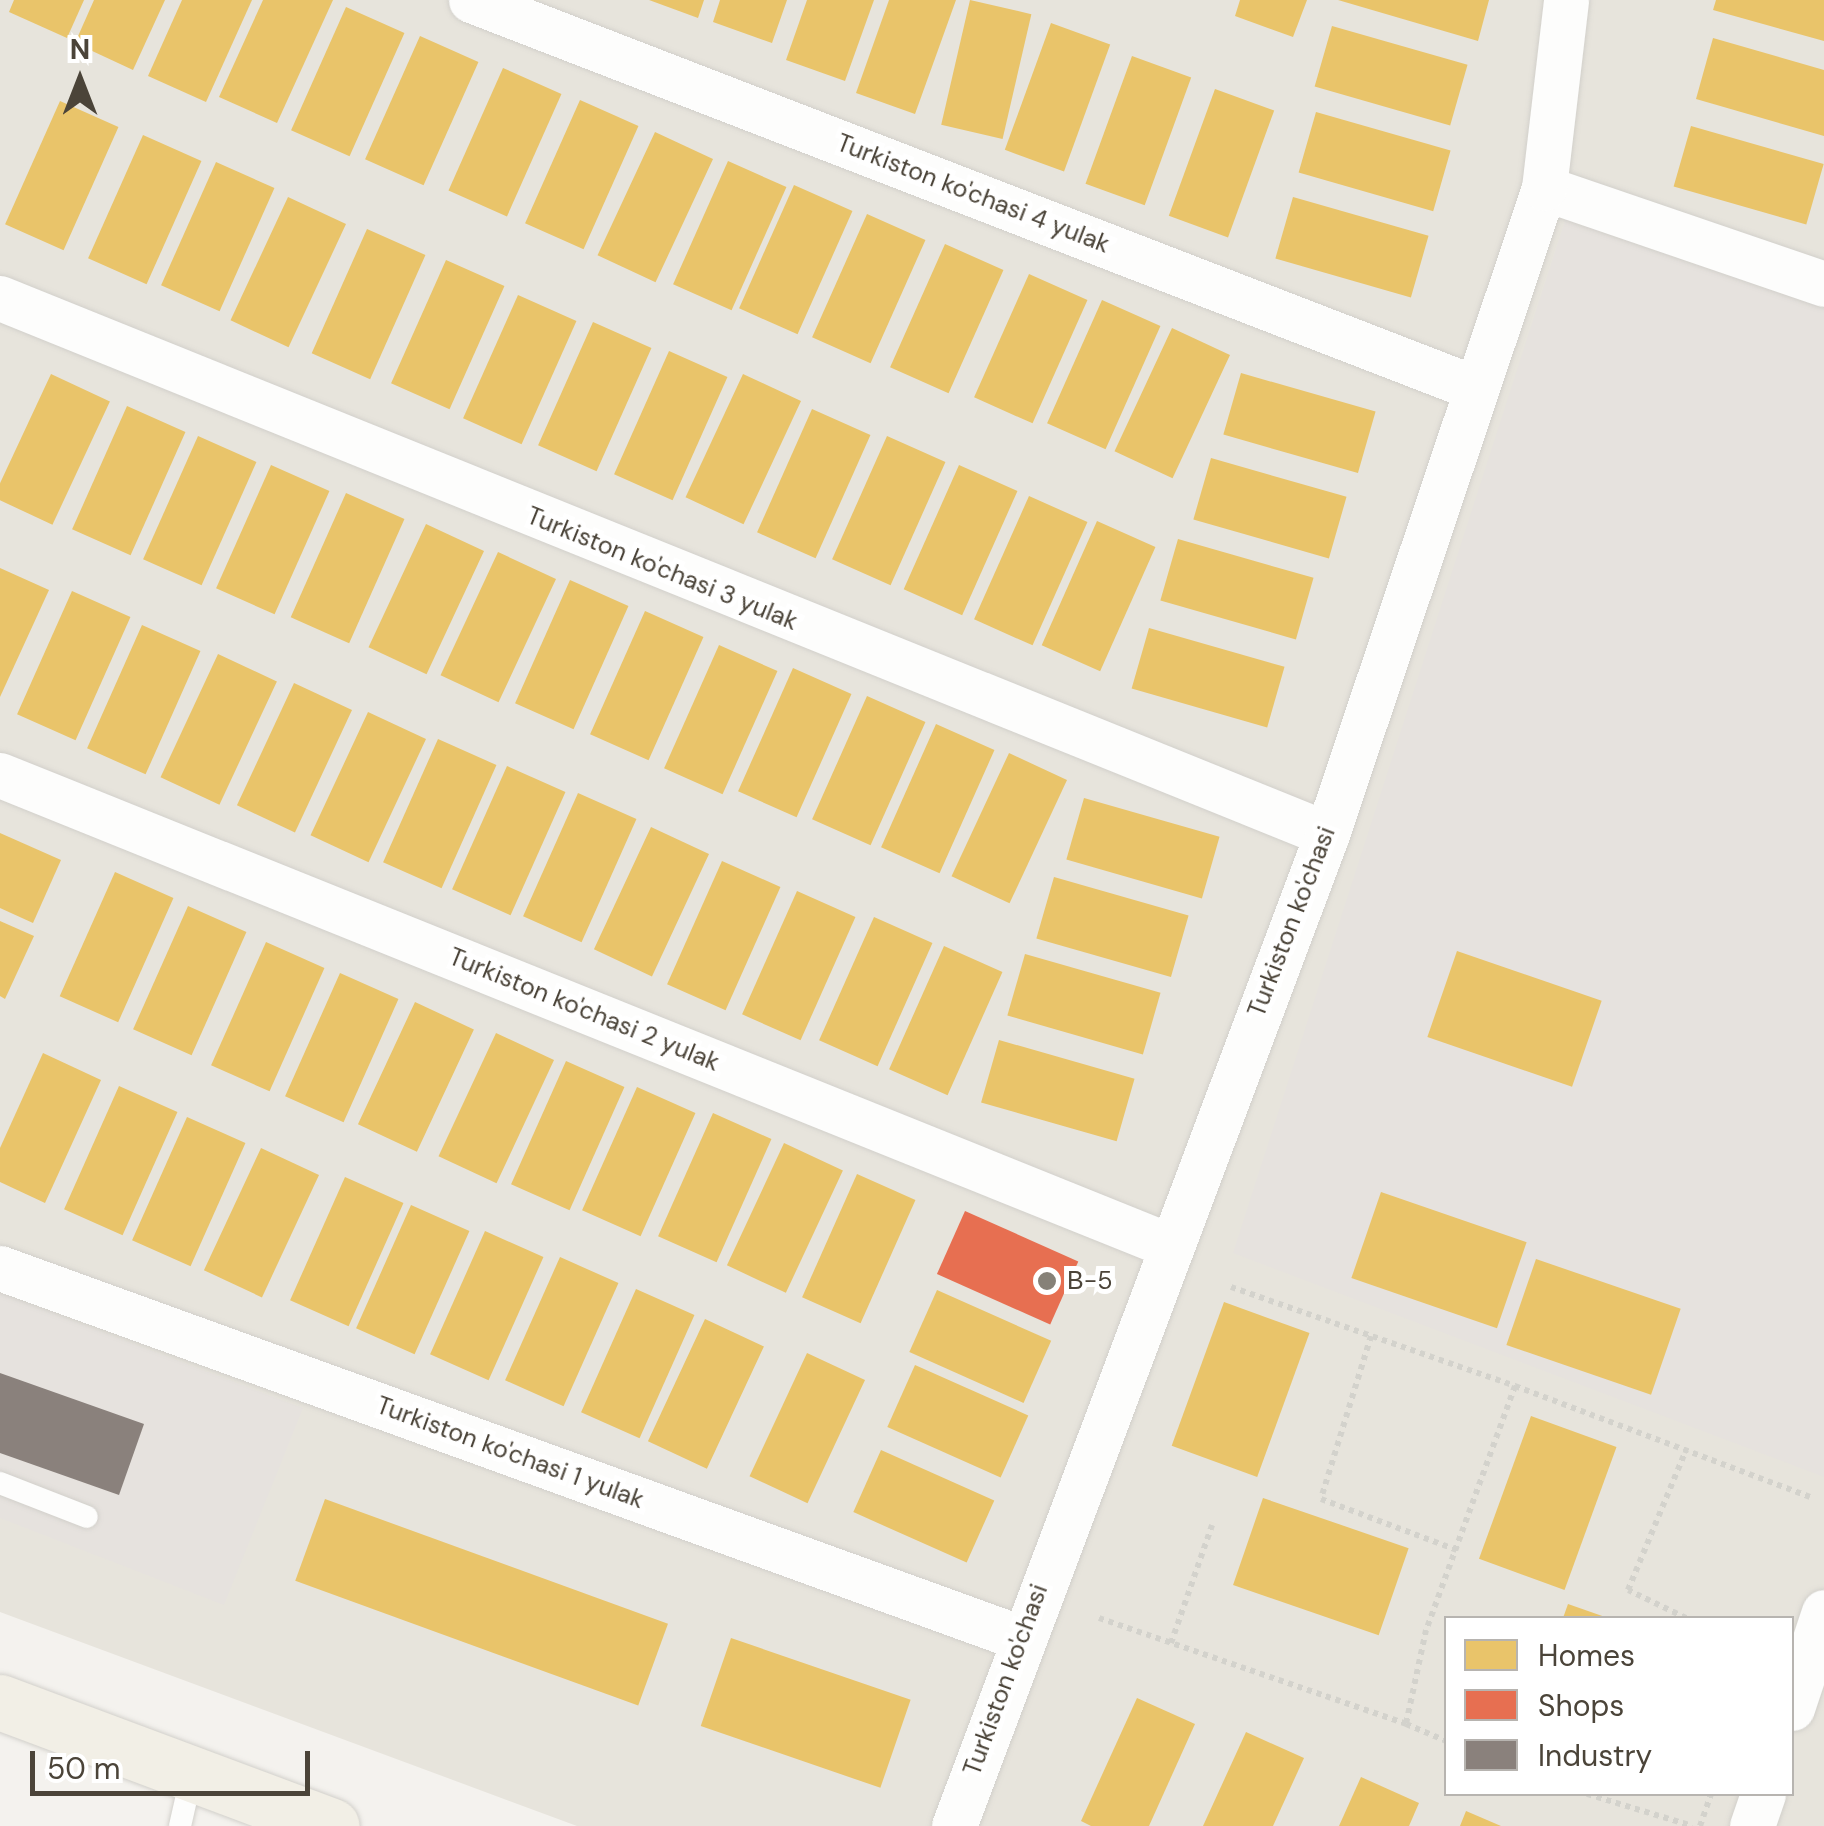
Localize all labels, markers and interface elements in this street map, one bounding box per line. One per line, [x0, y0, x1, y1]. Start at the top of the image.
north arrow [30, 30, 130, 130]
text: N [70, 31, 90, 68]
street label: Turkiston ko'chasi 4 yulak [832, 128, 1114, 260]
street label: Turkiston ko'chasi 3 yulak [522, 501, 802, 637]
street label: Turkiston ko'chasi [1242, 823, 1342, 1021]
street label: Turkiston ko'chasi 2 yulak [444, 942, 724, 1078]
place label: В-5 [1067, 1266, 1112, 1296]
marker: В-5 [1036, 1270, 1058, 1292]
street label: Turkiston ko'chasi 1 yulak [372, 1391, 648, 1515]
street label: Turkiston ko'chasi [957, 1580, 1055, 1780]
legend [1444, 1616, 1794, 1796]
text: Homes [1538, 1636, 1635, 1675]
text: Shops [1538, 1686, 1624, 1725]
scale bar [35, 1731, 315, 1793]
text: Industry [1538, 1736, 1652, 1775]
text: 50 m [47, 1749, 121, 1788]

